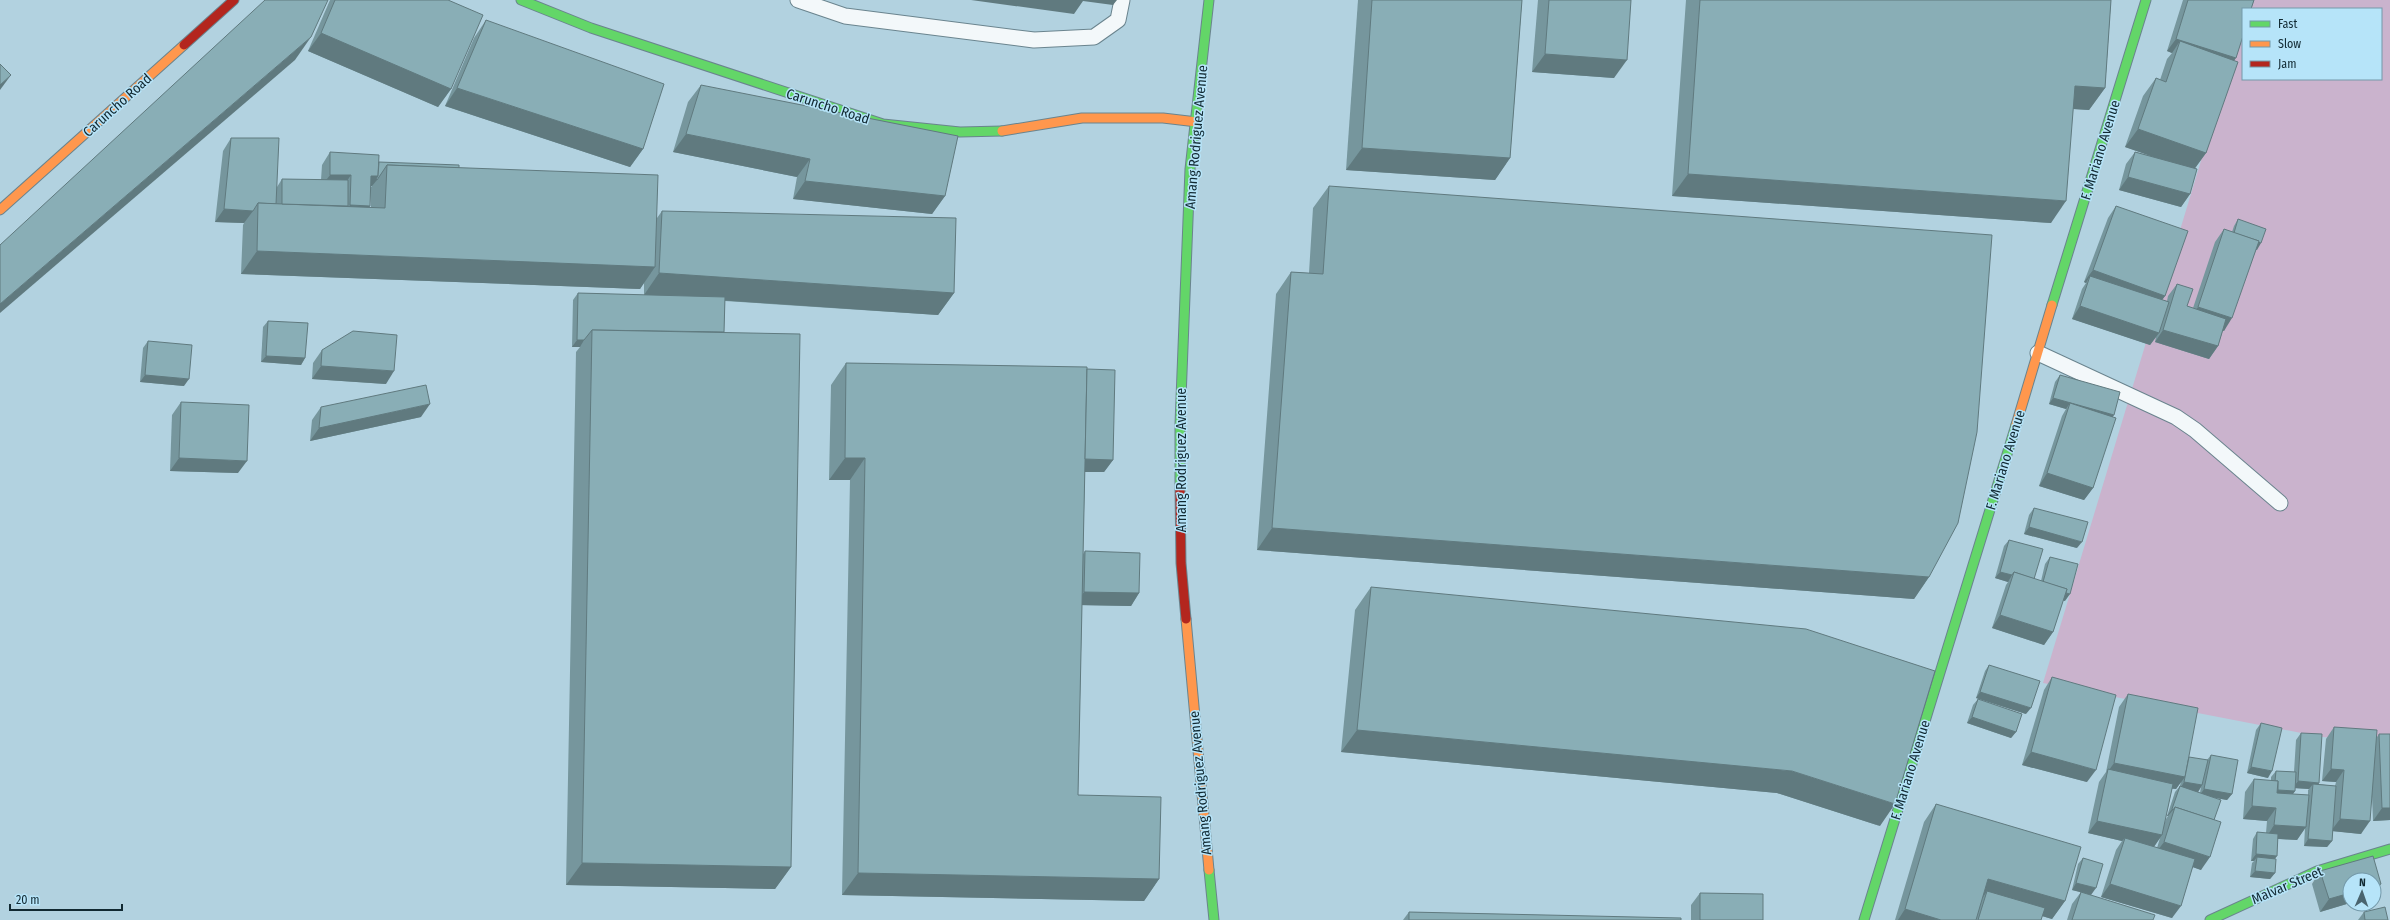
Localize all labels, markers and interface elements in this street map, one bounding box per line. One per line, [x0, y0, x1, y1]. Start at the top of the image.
legend [2242, 8, 2382, 80]
text: Fast [2278, 17, 2297, 31]
text: Slow [2278, 37, 2301, 51]
text: Jam [2278, 57, 2296, 71]
street label: Amang Rodriguez Avenue [1182, 64, 1211, 210]
street label: Caruncho Road [80, 70, 155, 141]
street label: Caruncho Road [784, 85, 872, 128]
street label: F. Mariano Avenue [2077, 98, 2124, 202]
street label: Amang Rodriguez Avenue [1173, 388, 1190, 532]
street label: F. Mariano Avenue [1982, 408, 2029, 512]
street label: Amang Rodriguez Avenue [1186, 710, 1215, 856]
street label: F. Mariano Avenue [1887, 718, 1934, 822]
street label: Malvar Street [2249, 863, 2326, 908]
north arrow [2342, 872, 2382, 912]
text: N [2359, 876, 2366, 889]
scale bar [10, 886, 122, 912]
text: 20 m [16, 893, 40, 907]

